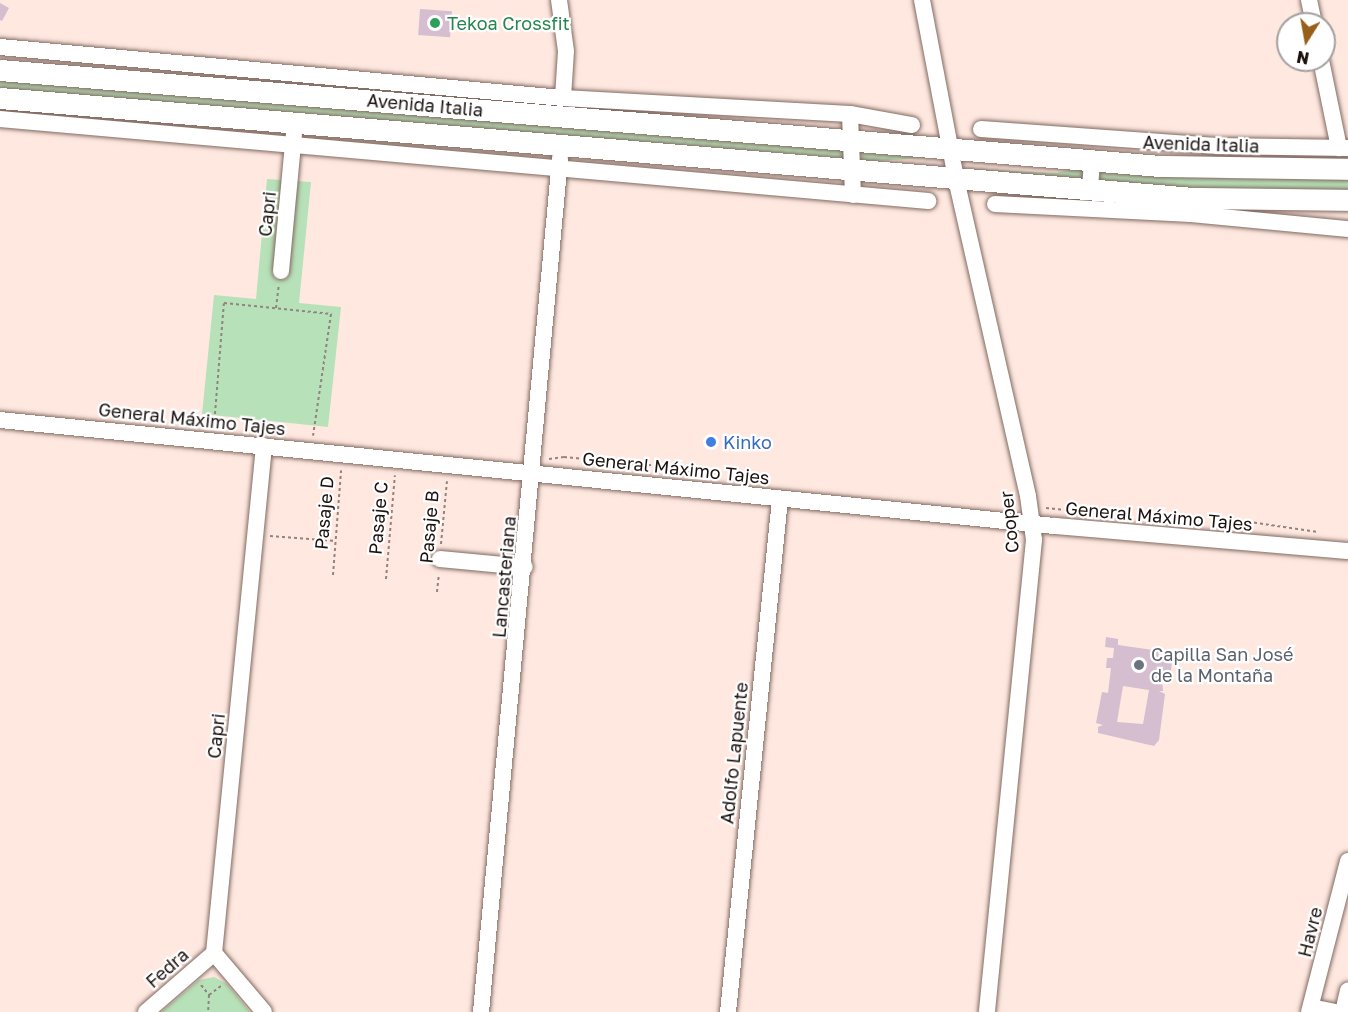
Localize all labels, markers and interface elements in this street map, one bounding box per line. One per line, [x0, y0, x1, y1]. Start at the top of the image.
place label: Tekoa Crossfit [447, 12, 570, 34]
north arrow [1276, 12, 1336, 72]
marker: Tekoa Crossfit [428, 16, 442, 30]
text: N [1295, 47, 1311, 69]
street label: Avenida Italia [366, 89, 484, 121]
street label: Avenida Italia [1142, 131, 1260, 157]
street label: Capri [254, 190, 280, 238]
street label: General Máximo Tajes [97, 398, 287, 440]
place label: Kinko [723, 431, 772, 453]
marker: Kinko [704, 435, 718, 449]
street label: General Máximo Tajes [581, 447, 771, 489]
street label: Pasaje D [310, 475, 338, 551]
street label: Pasaje C [364, 480, 392, 556]
street label: Pasaje B [415, 490, 443, 564]
street label: Cooper [995, 490, 1023, 554]
street label: General Máximo Tajes [1064, 497, 1254, 535]
street label: Lancasteriana [488, 515, 520, 639]
place label: Capilla San José de la Montaña [1151, 644, 1294, 686]
marker: Capilla San José de la Montaña [1132, 658, 1146, 672]
street label: Adolfo Lapuente [716, 681, 752, 825]
street label: Capri [203, 712, 229, 760]
street label: Havre [1293, 905, 1327, 959]
street label: Fedra [141, 944, 193, 992]

